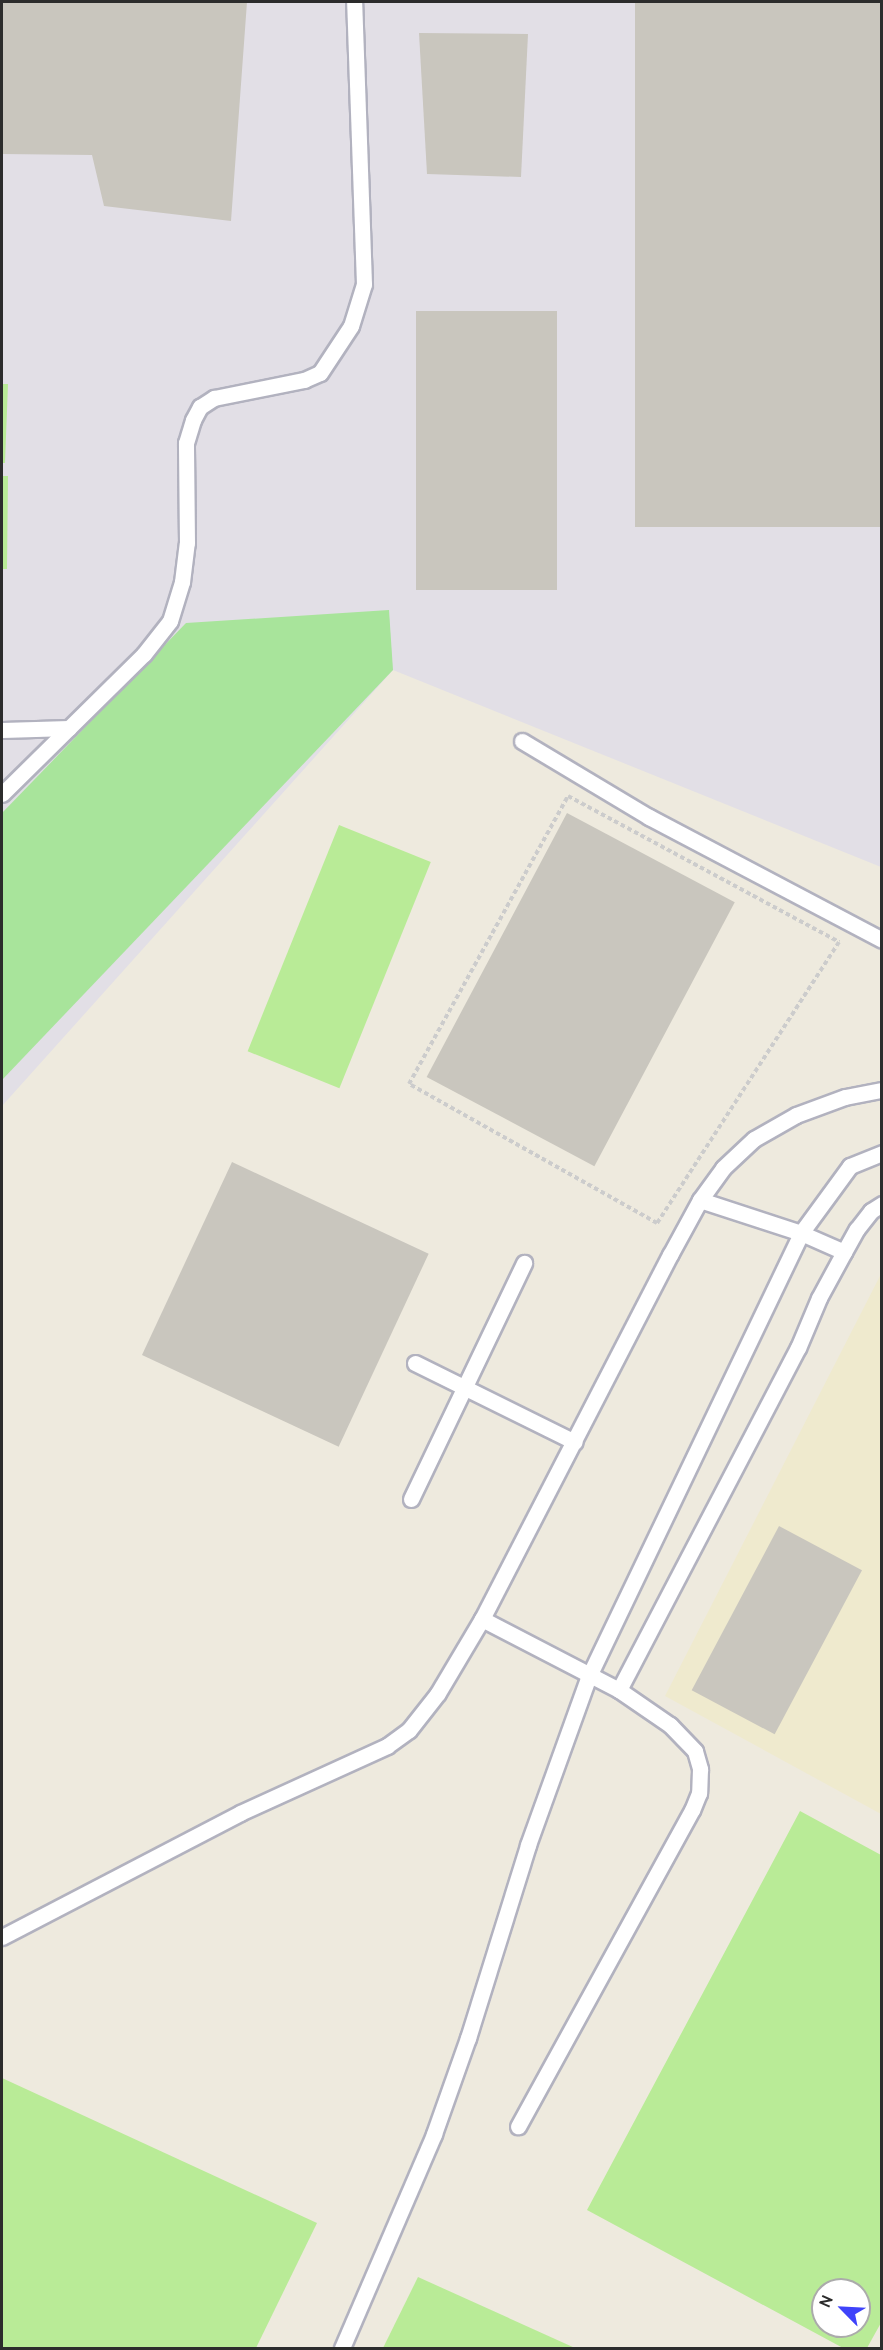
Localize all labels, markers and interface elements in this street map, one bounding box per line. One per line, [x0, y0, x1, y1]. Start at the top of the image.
north arrow [811, 2278, 871, 2338]
text: N [815, 2292, 837, 2310]

